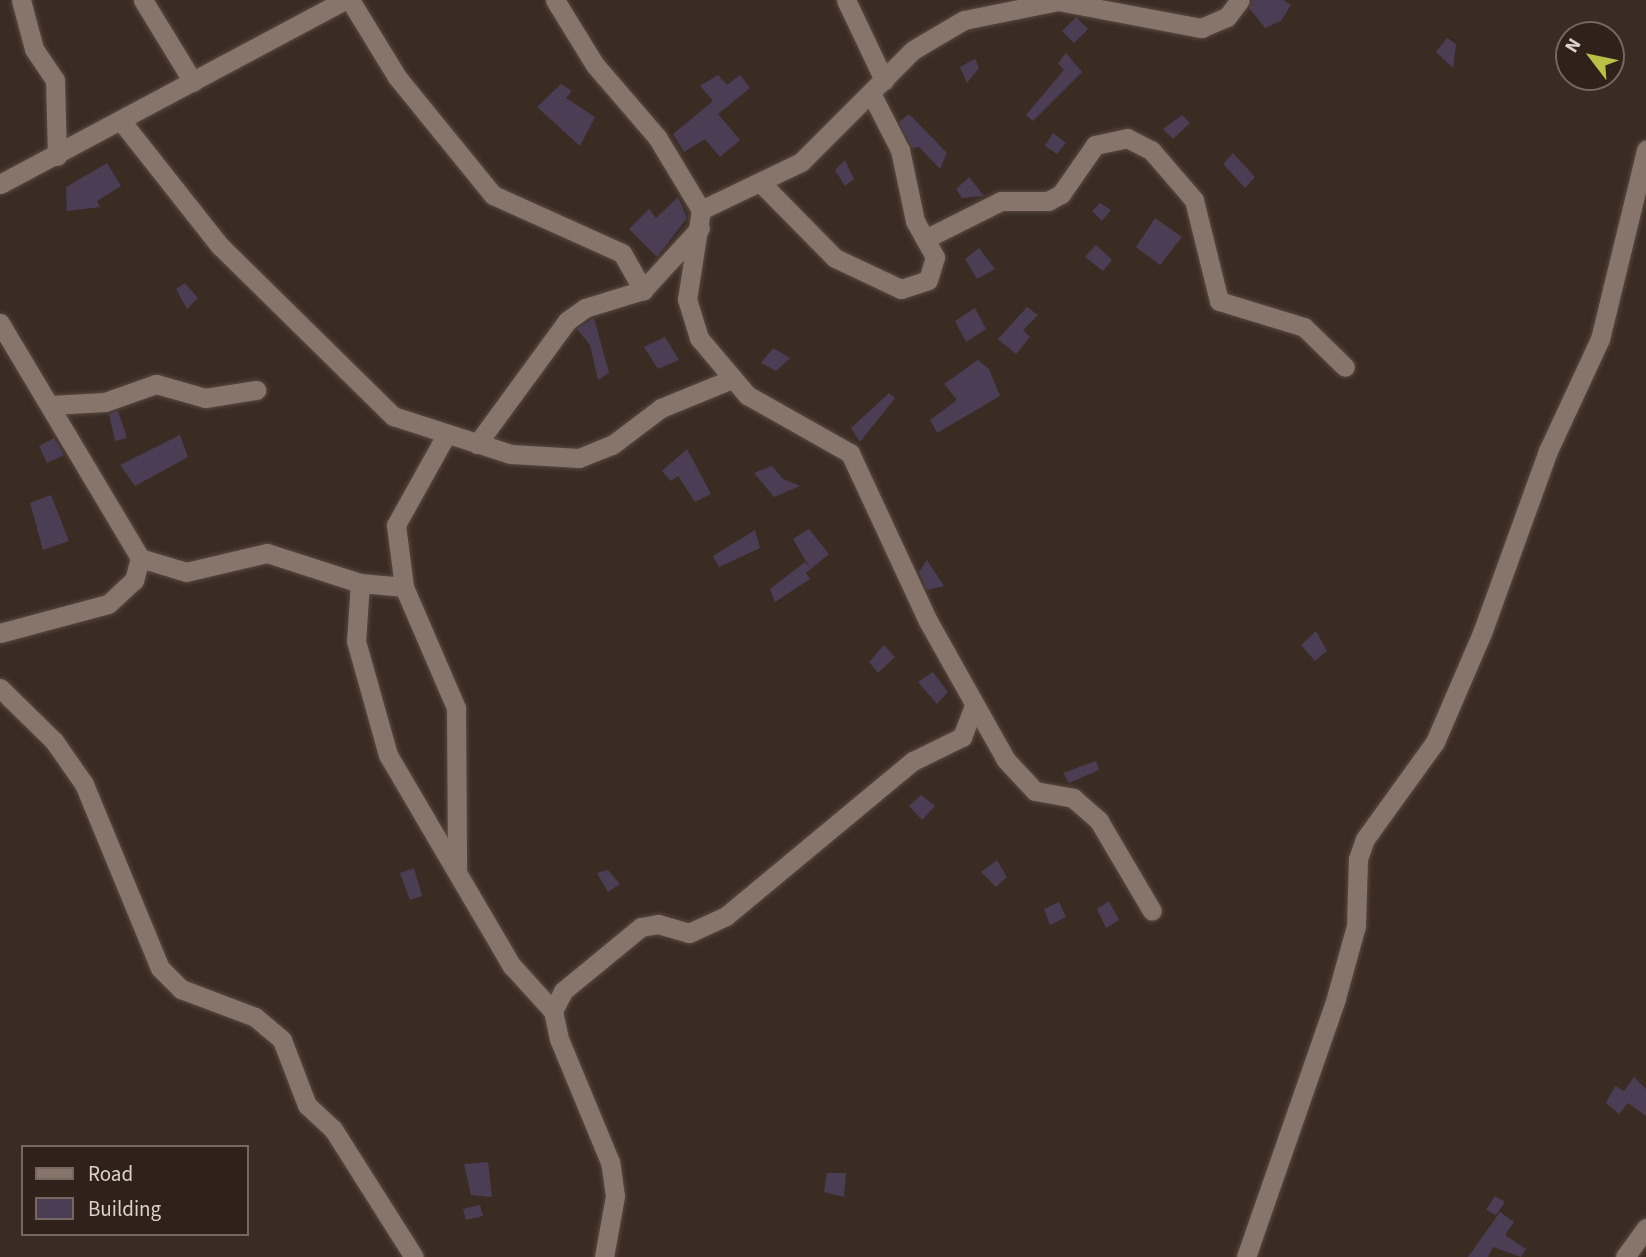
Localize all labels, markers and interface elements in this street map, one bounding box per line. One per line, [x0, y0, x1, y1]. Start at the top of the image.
north arrow [1555, 21, 1625, 91]
text: N [1559, 33, 1588, 58]
legend [21, 1145, 248, 1236]
text: Road [88, 1159, 133, 1189]
text: Building [88, 1194, 161, 1224]

